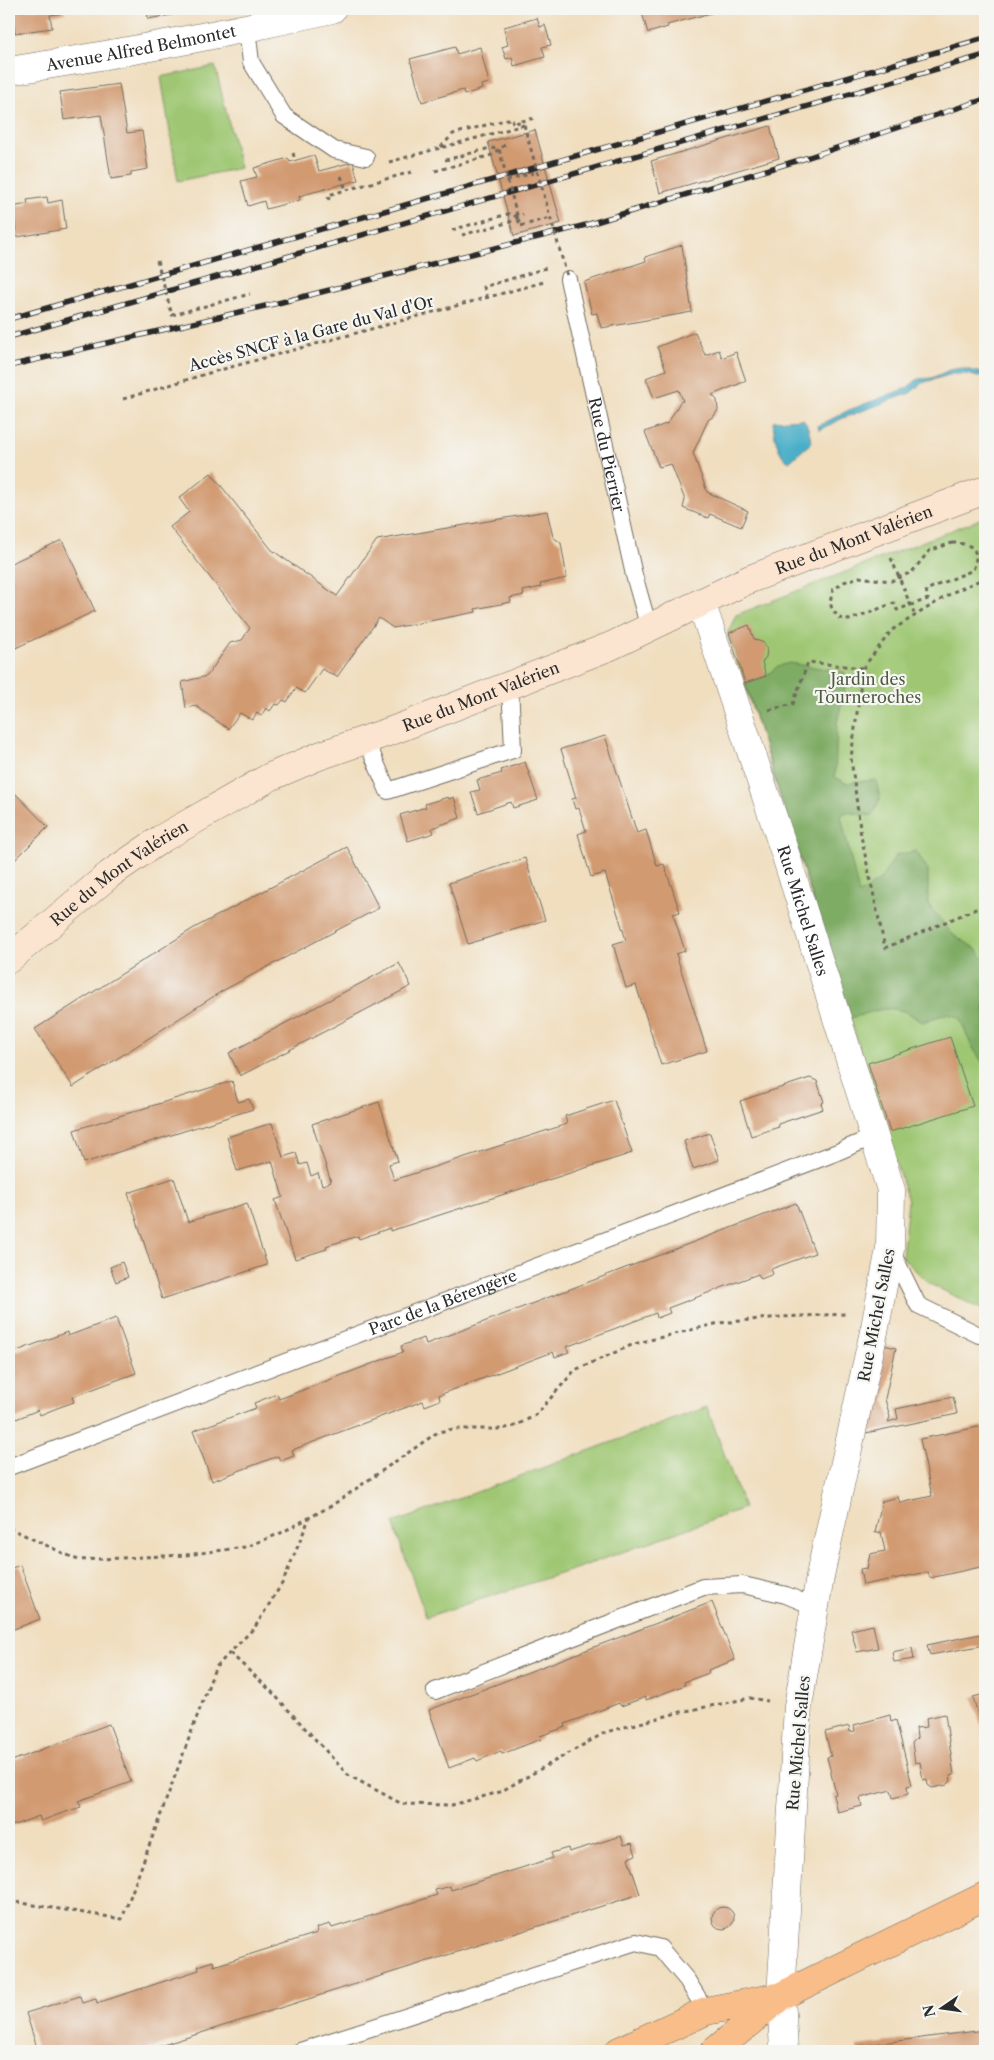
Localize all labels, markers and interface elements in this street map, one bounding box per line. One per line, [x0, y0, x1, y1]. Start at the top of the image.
street label: Avenue Alfred Belmontet [44, 20, 238, 75]
street label: Accès SNCF à la Gare du Val d'Or [185, 291, 436, 376]
street label: Rue du Pierrier [585, 395, 630, 514]
street label: Rue du Mont Valérien [772, 501, 935, 579]
street label: Rue du Mont Valérien [400, 657, 562, 736]
park label: Jardin des Tourneroches [815, 669, 921, 707]
street label: Rue du Mont Valérien [46, 816, 191, 930]
street label: Rue Michel Salles [773, 843, 833, 978]
street label: Rue Michel Salles [853, 1247, 899, 1383]
street label: Parc de la Bérengère [366, 1265, 520, 1339]
street label: Rue Michel Salles [782, 1675, 814, 1811]
north arrow [916, 1982, 966, 2032]
text: N [919, 2003, 939, 2019]

